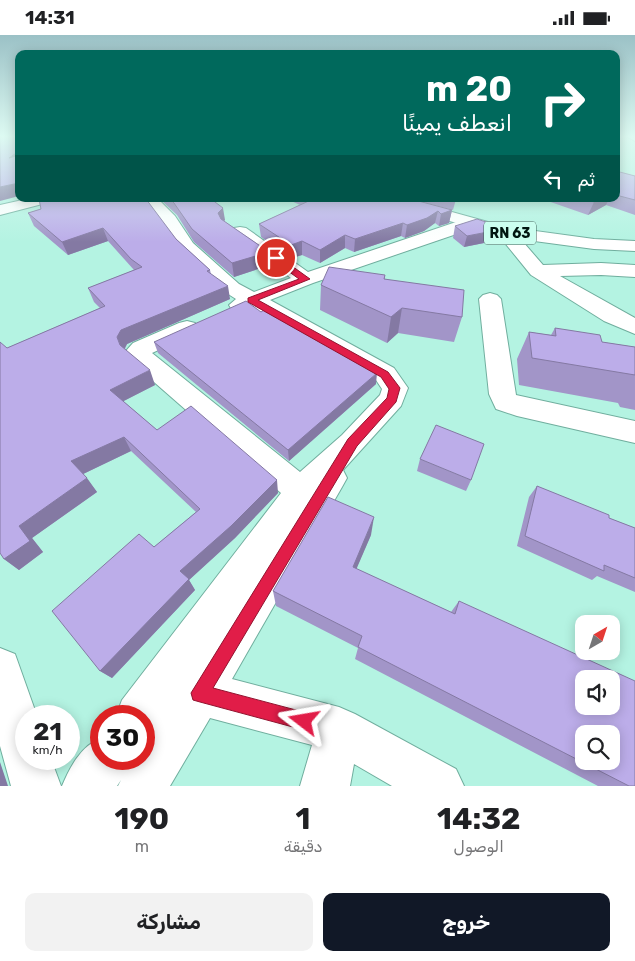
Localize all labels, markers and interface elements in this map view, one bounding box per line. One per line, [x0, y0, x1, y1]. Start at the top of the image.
text: 14:31 [25, 6, 75, 29]
text: 20 m [426, 68, 512, 110]
icon: right [530, 70, 595, 135]
text: انعطف يمينًا [402, 110, 512, 137]
icon: left [539, 165, 567, 193]
text: ثم [577, 168, 595, 191]
road number: RN 63 [484, 222, 536, 245]
pin [255, 237, 297, 279]
icon: arrive [262, 244, 290, 272]
north arrow [575, 615, 620, 660]
map controls [575, 615, 620, 770]
button: sound [575, 670, 620, 715]
position arrow [277, 694, 329, 746]
speed limit sign: 30 [90, 705, 155, 770]
text: 21 [33, 717, 62, 746]
button: search [575, 725, 620, 770]
text: km/h [33, 743, 62, 757]
text: 190 [115, 801, 169, 837]
text: 1 [296, 801, 311, 837]
text: 14:32 [437, 801, 520, 837]
text: m [135, 837, 149, 856]
text: دقيقة [284, 837, 322, 856]
text: الوصول [453, 837, 504, 856]
button: مشاركة [25, 893, 313, 951]
button: خروج [323, 893, 610, 951]

